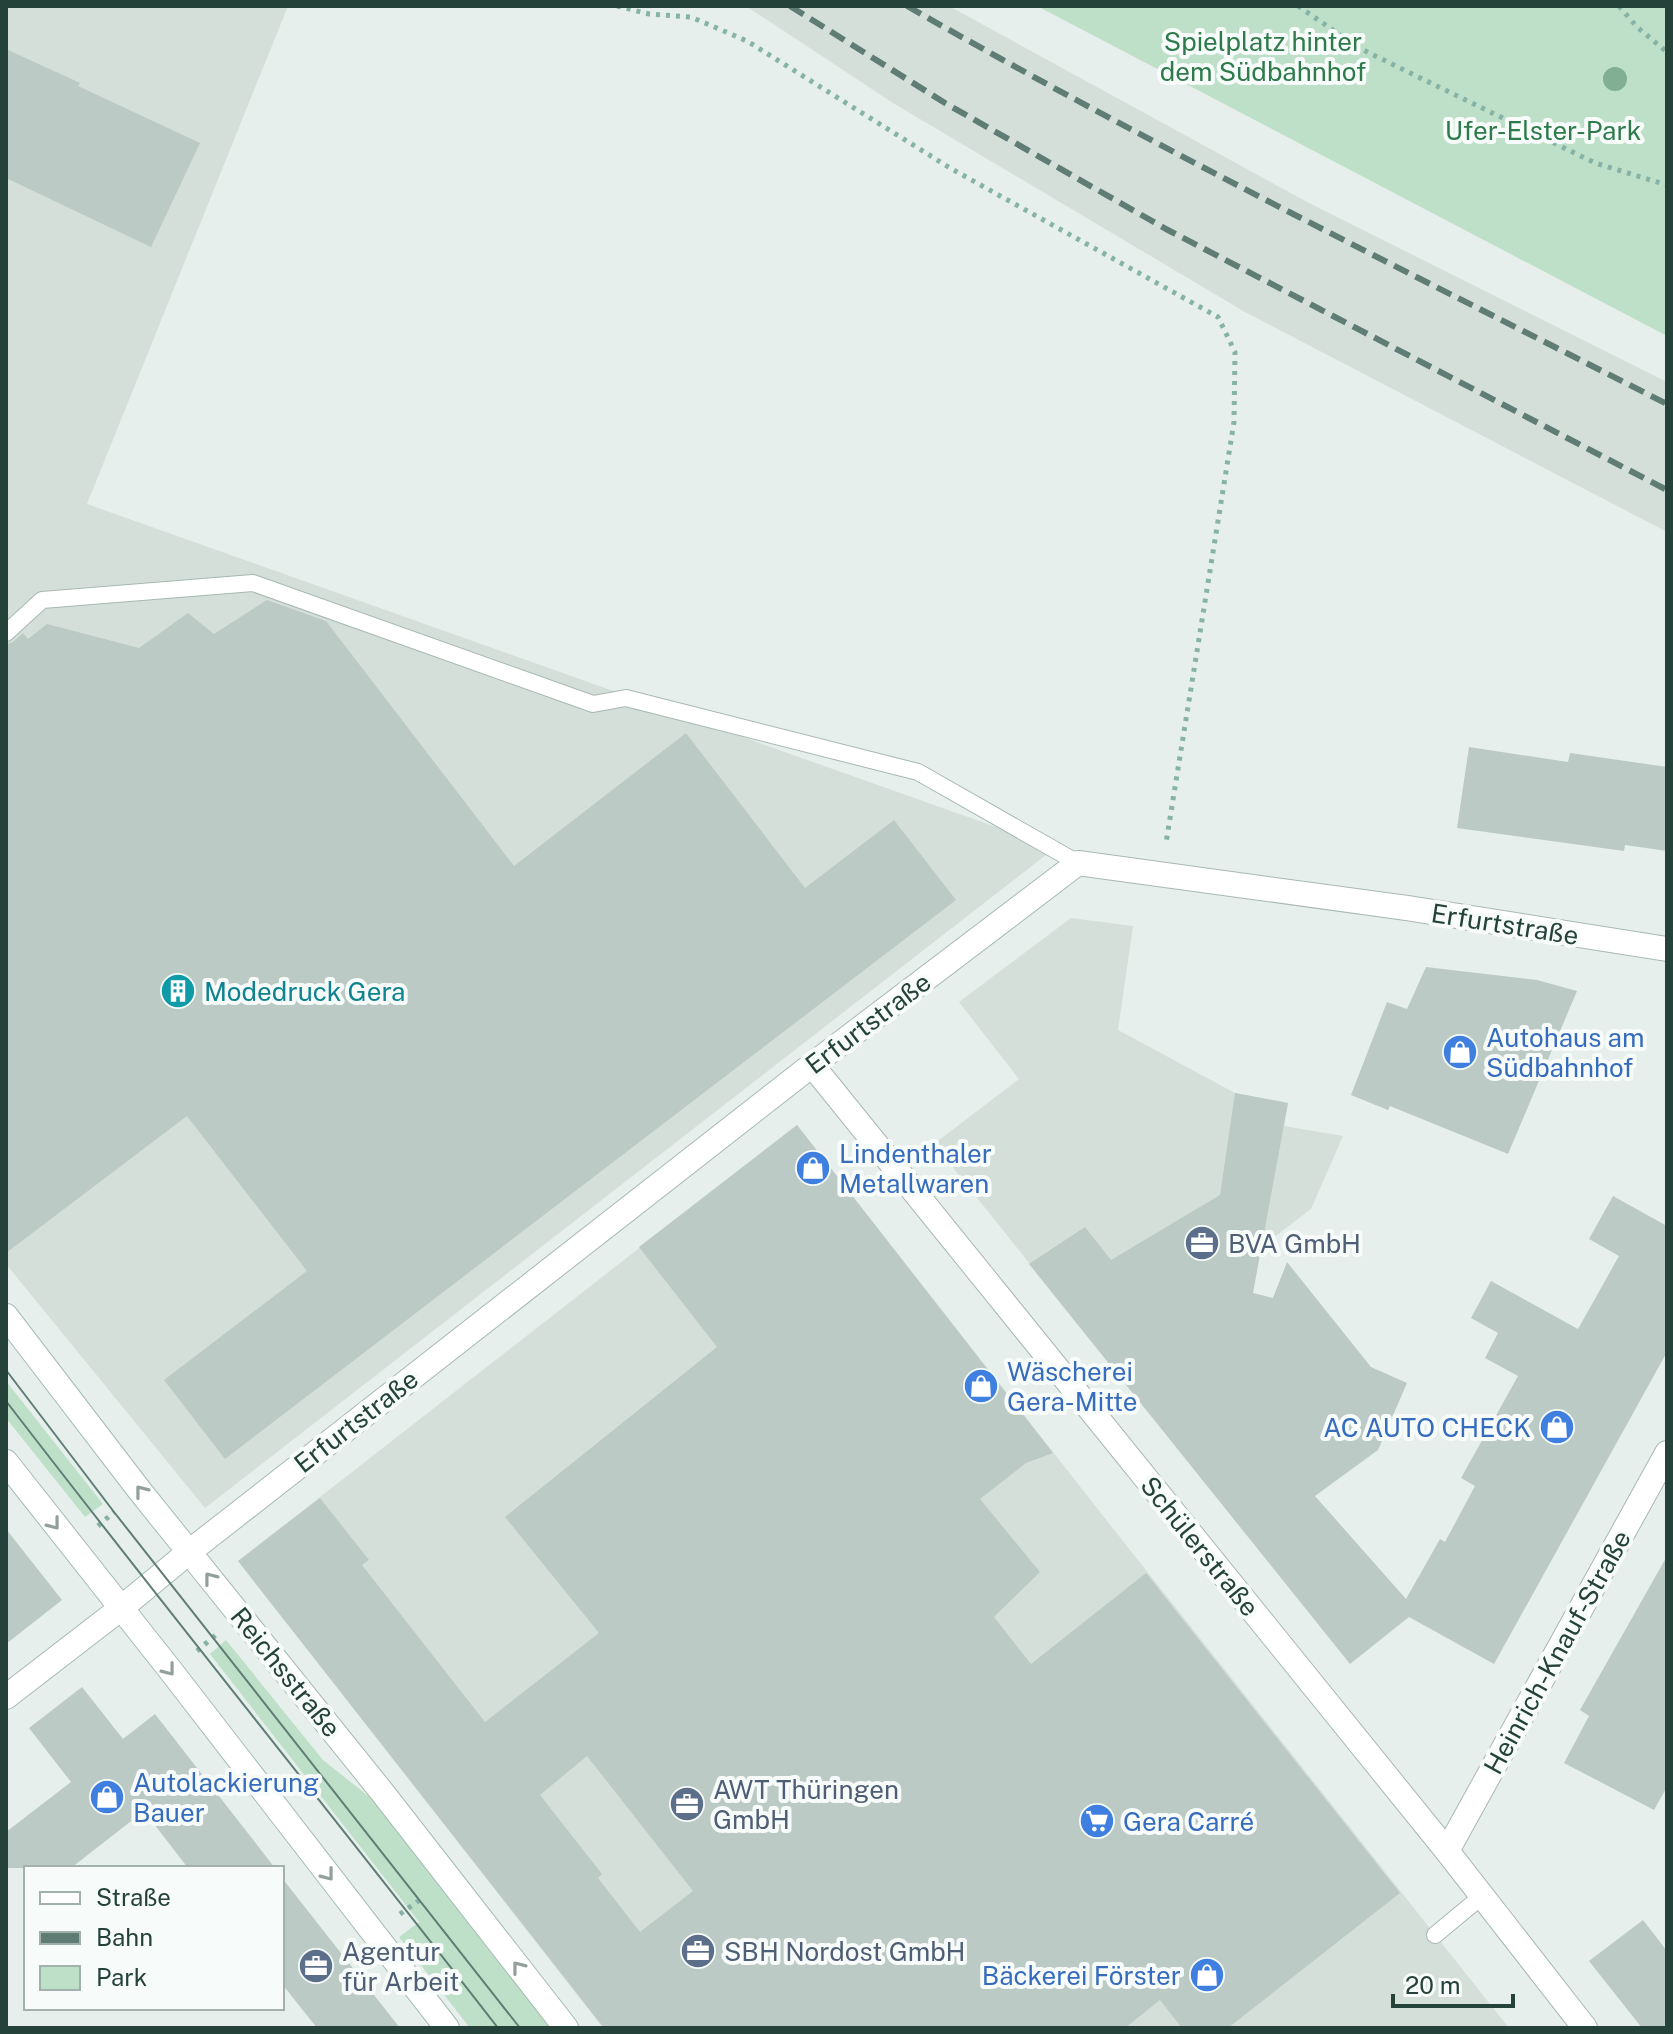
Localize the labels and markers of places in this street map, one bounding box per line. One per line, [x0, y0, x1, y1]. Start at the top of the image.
building icon: Modedruck Gera [159, 972, 197, 1010]
place label: Modedruck Gera [204, 976, 405, 1007]
place label: Autohaus am Südbahnhof [1486, 1022, 1644, 1083]
shop icon: Autohaus am Südbahnhof [1441, 1033, 1479, 1071]
place label: Lindenthaler Metallwaren [839, 1138, 992, 1199]
shop icon: Lindenthaler Metallwaren [794, 1149, 832, 1187]
office icon: BVA GmbH [1183, 1224, 1221, 1262]
place label: BVA GmbH [1228, 1228, 1361, 1259]
place label: Wäscherei Gera-Mitte [1007, 1356, 1137, 1417]
shop icon: Wäscherei Gera-Mitte [962, 1367, 1000, 1405]
shop icon: AC AUTO CHECK [1538, 1408, 1576, 1446]
place label: AC AUTO CHECK [1323, 1412, 1531, 1443]
place label: Autolackierung Bauer [133, 1767, 319, 1828]
place label: AWT Thüringen GmbH [713, 1774, 899, 1835]
shop icon: Autolackierung Bauer [88, 1778, 126, 1816]
office icon: AWT Thüringen GmbH [668, 1785, 706, 1823]
supermarket icon: Gera Carré [1078, 1802, 1116, 1840]
place label: Gera Carré [1123, 1806, 1254, 1837]
office icon: SBH Nordost GmbH [679, 1932, 717, 1970]
place label: Agentur für Arbeit [342, 1936, 459, 1997]
place label: SBH Nordost GmbH [724, 1936, 965, 1967]
office icon: Agentur für Arbeit [297, 1947, 335, 1985]
shop icon: Bäckerei Förster [1188, 1956, 1226, 1994]
place label: Bäckerei Förster [982, 1960, 1181, 1991]

